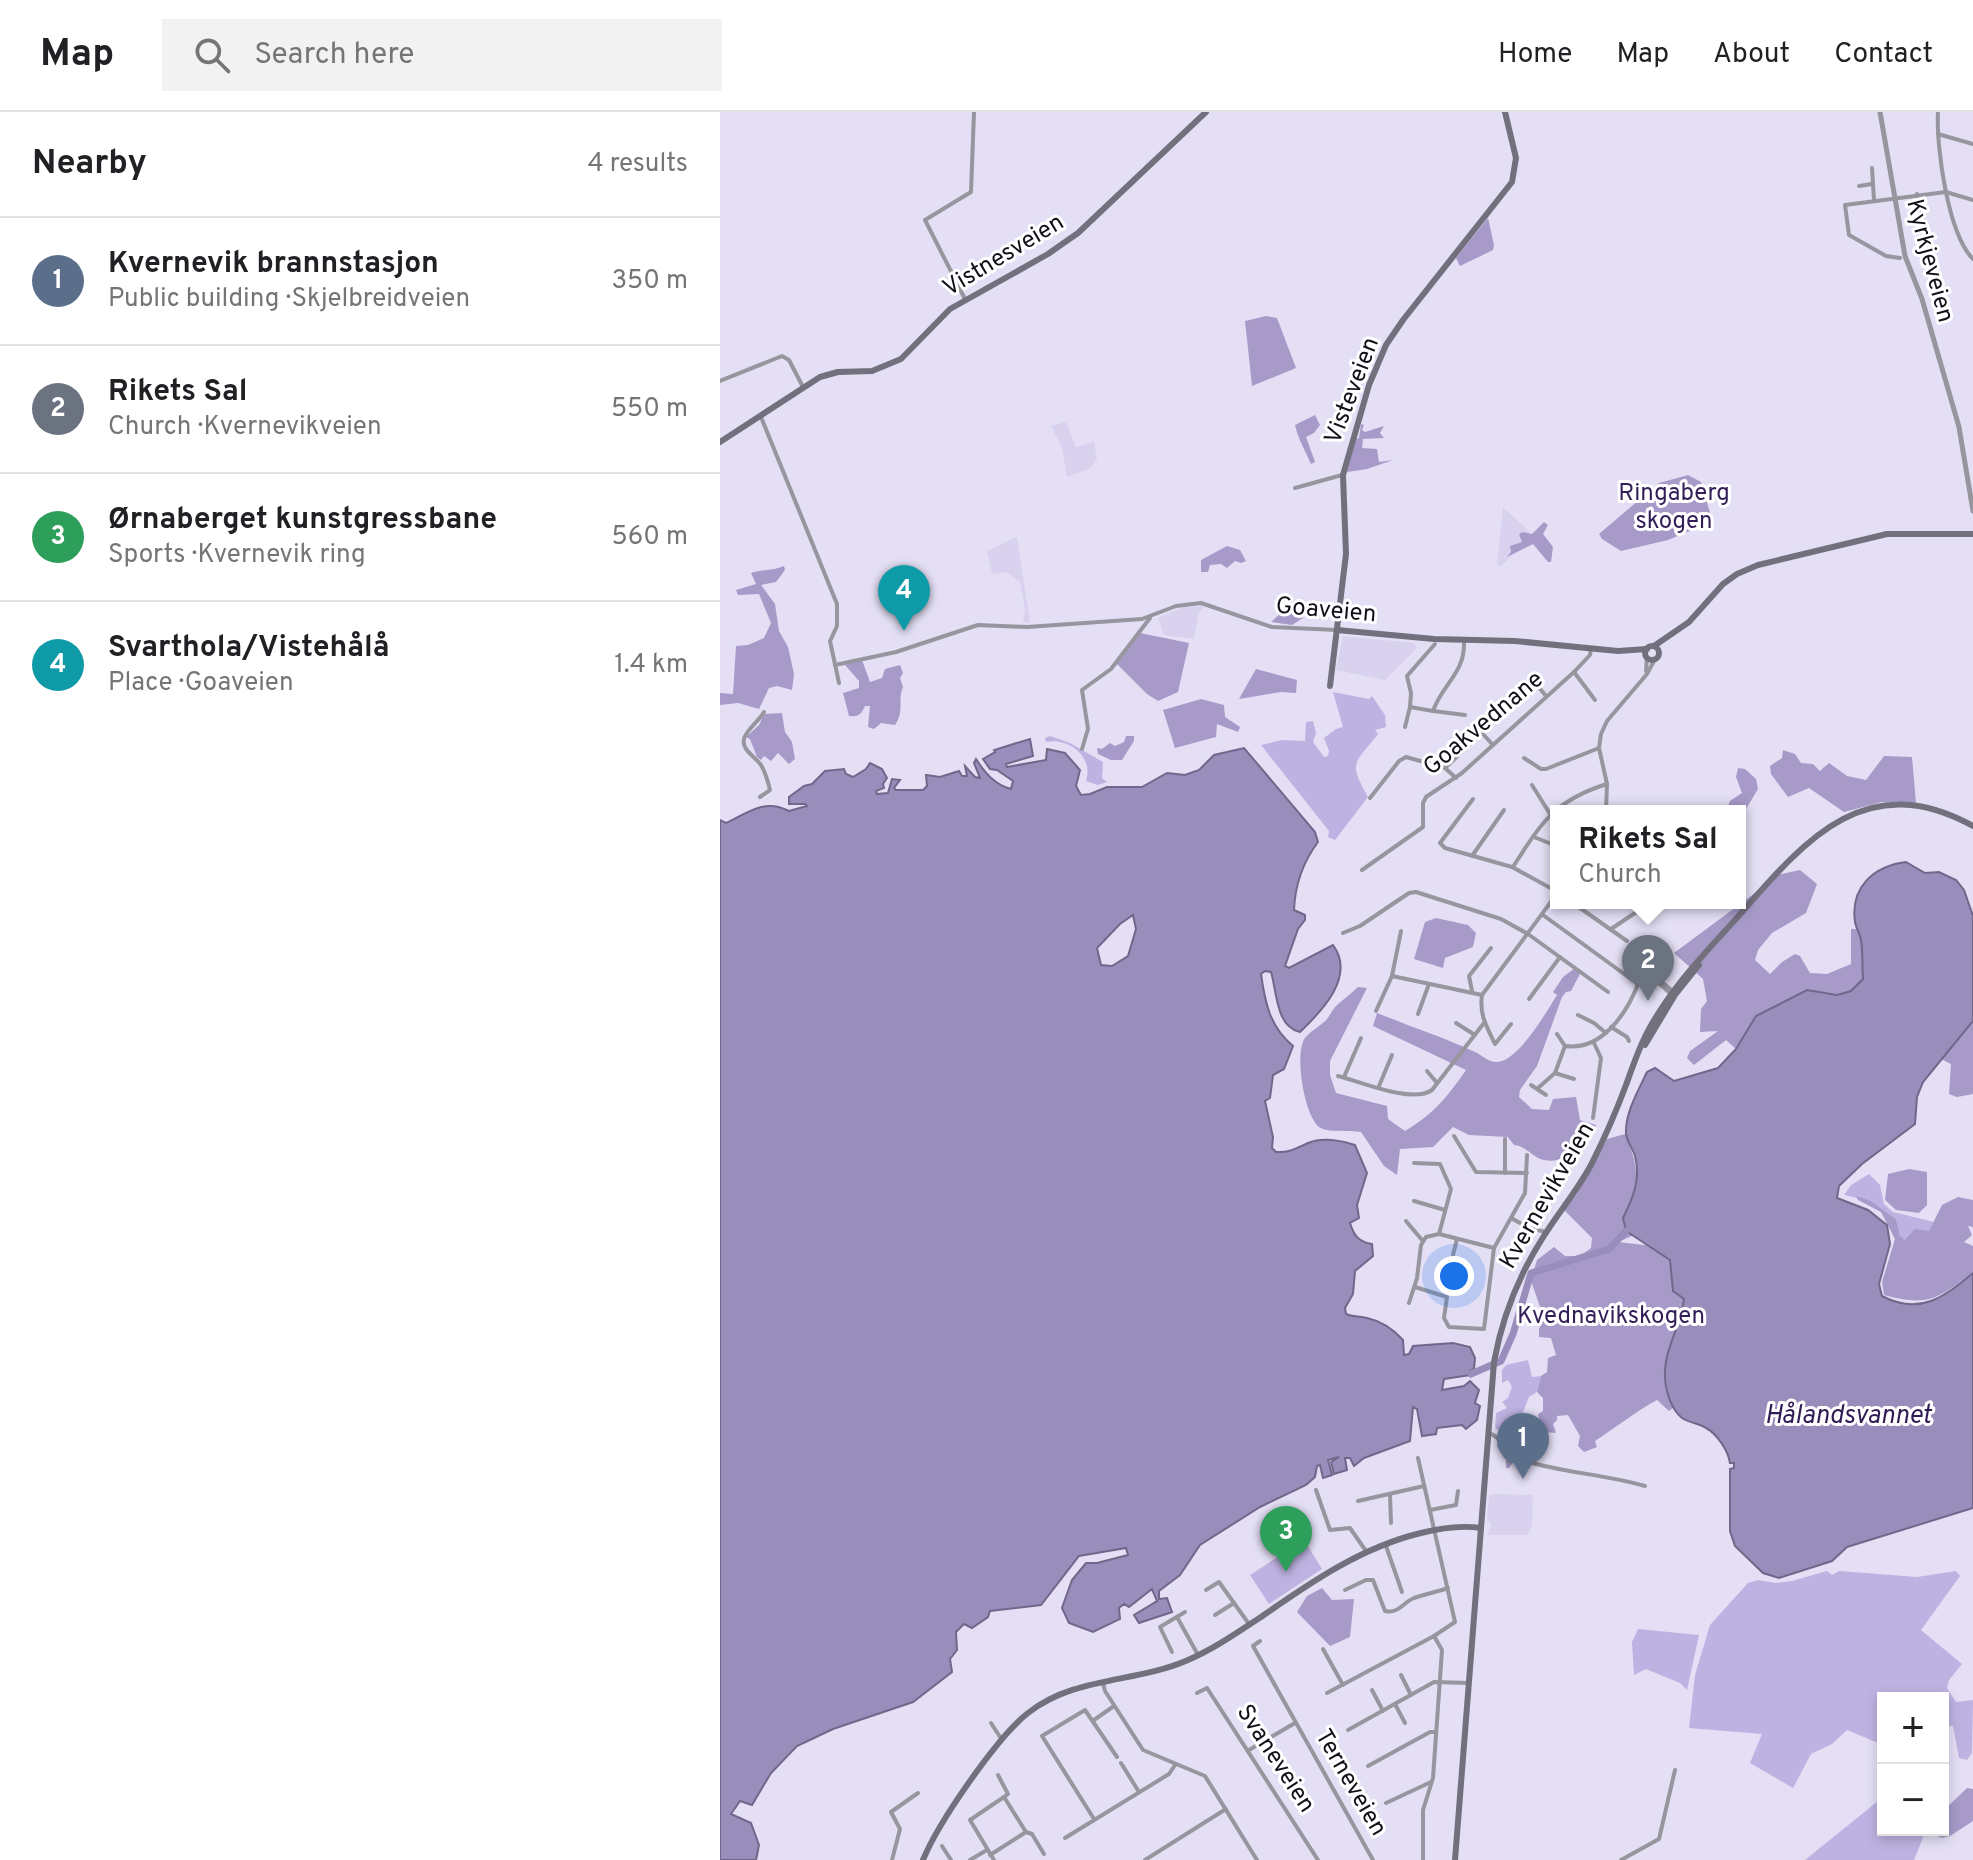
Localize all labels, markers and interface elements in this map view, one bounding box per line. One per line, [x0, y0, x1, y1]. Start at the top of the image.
search box [162, 19, 722, 91]
text: Map [40, 31, 114, 80]
icon: search [190, 33, 234, 77]
text: Search here [254, 37, 414, 74]
text: Home [1498, 37, 1572, 73]
text: Map [1616, 37, 1669, 73]
text: About [1713, 37, 1790, 73]
text: Contact [1834, 37, 1933, 73]
text: Nearby [32, 143, 147, 186]
text: 4 results [587, 148, 688, 181]
street label: Kyrkjeveien [1898, 196, 1960, 326]
street label: Vistnesveien [938, 208, 1070, 304]
text: Kvernevik brannstasjon [108, 246, 439, 283]
text: 1 [53, 265, 63, 298]
text: 350 m [611, 265, 688, 298]
text: Public building · Skjelbreidveien [108, 283, 470, 316]
street label: Visteveien [1319, 333, 1387, 449]
text: Rikets Sal [108, 374, 247, 411]
text: 2 [50, 393, 66, 426]
text: 550 m [611, 393, 688, 426]
text: Church · Kvernevikveien [108, 411, 382, 444]
park label: Ringaberg skogen [1618, 479, 1730, 537]
text: Ørnaberget kunstgressbane [108, 502, 497, 539]
text: 3 [50, 521, 66, 554]
text: 560 m [612, 521, 688, 554]
text: Sports · Kvernevik ring [108, 539, 366, 572]
pin: 4 [878, 565, 930, 631]
street label: Goaveien [1275, 592, 1377, 630]
text: Svarthola/Vistehålå [108, 630, 389, 667]
text: 4 [50, 649, 66, 682]
text: 1.4 km [614, 649, 688, 682]
street label: Goakvednane [1418, 665, 1550, 783]
text: Place · Goaveien [108, 667, 294, 700]
popup [1550, 805, 1746, 909]
text: Rikets Sal [1578, 822, 1718, 859]
text: Church [1578, 859, 1662, 892]
pin: 2 [1622, 935, 1674, 1001]
street label: Kvernevikveien [1494, 1117, 1602, 1275]
your location [1434, 1256, 1474, 1296]
park label: Kvednavikskogen [1517, 1302, 1705, 1332]
water label: Hålandsvannet [1765, 1400, 1933, 1433]
pin: 1 [1497, 1413, 1549, 1479]
pin: 3 [1260, 1506, 1312, 1572]
map controls [1877, 1692, 1949, 1836]
button: + [1877, 1692, 1949, 1764]
street label: Svaneveien [1229, 1699, 1321, 1819]
street label: Terneveien [1307, 1724, 1393, 1842]
button: − [1877, 1764, 1949, 1836]

